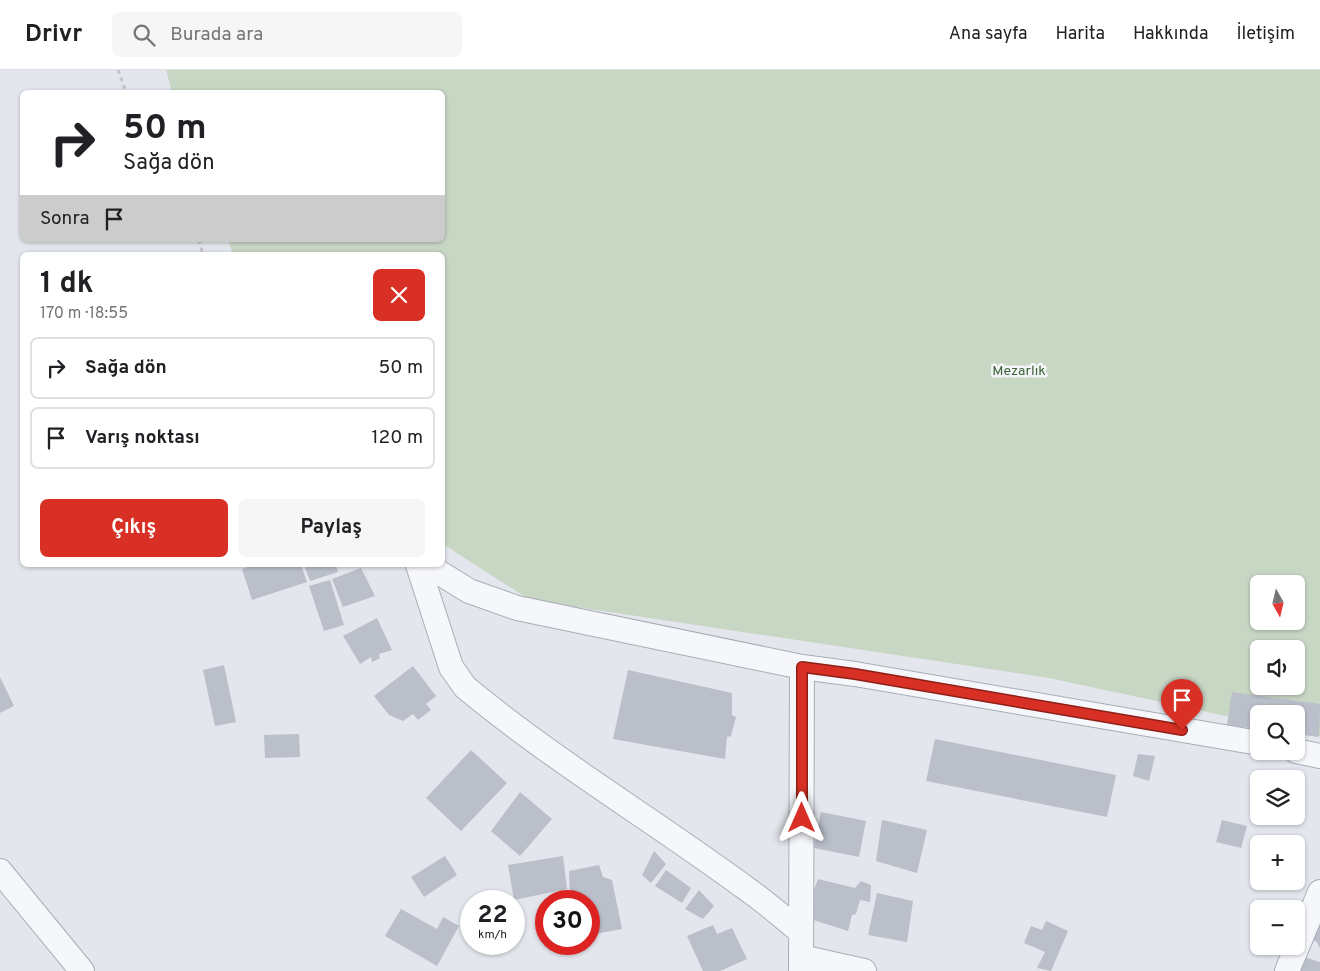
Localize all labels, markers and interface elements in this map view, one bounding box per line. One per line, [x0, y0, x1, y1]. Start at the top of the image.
search box [112, 12, 462, 57]
text: Drivr [25, 20, 82, 50]
icon: search [130, 21, 158, 49]
text: Burada ara [170, 23, 263, 47]
text: Ana sayfa [949, 23, 1028, 46]
text: Harita [1056, 23, 1105, 46]
text: Hakkında [1133, 23, 1208, 46]
text: İletişim [1236, 23, 1295, 46]
text: 50 m [123, 107, 207, 151]
icon: right [40, 110, 105, 175]
text: Sağa dön [123, 150, 215, 177]
icon: arrive [100, 205, 128, 233]
text: Sonra [40, 207, 90, 231]
text: 1 dk [40, 266, 94, 303]
button: close [373, 269, 425, 321]
text: 170 m · 18:55 [40, 304, 128, 324]
icon: right [42, 354, 70, 382]
text: Sağa dön [85, 356, 167, 380]
text: 50 m [378, 356, 423, 380]
park label: Mezarlık [992, 363, 1046, 380]
icon: arrive [42, 424, 70, 452]
text: Varış noktası [85, 426, 200, 450]
text: 120 m [372, 426, 423, 450]
button: Çıkış [40, 499, 228, 557]
button: Paylaş [238, 499, 425, 557]
north arrow [1250, 575, 1305, 630]
map controls [1250, 575, 1305, 955]
button: sound [1250, 640, 1305, 695]
pin [1161, 679, 1203, 730]
icon: arrive [1168, 686, 1196, 714]
button: search [1250, 705, 1305, 760]
button: layers [1250, 770, 1305, 825]
position arrow [775, 791, 827, 843]
button: + [1250, 835, 1305, 890]
speed limit sign: 30 [535, 890, 600, 955]
text: 22 [477, 900, 508, 932]
button: − [1250, 900, 1305, 955]
text: km/h [478, 927, 507, 943]

